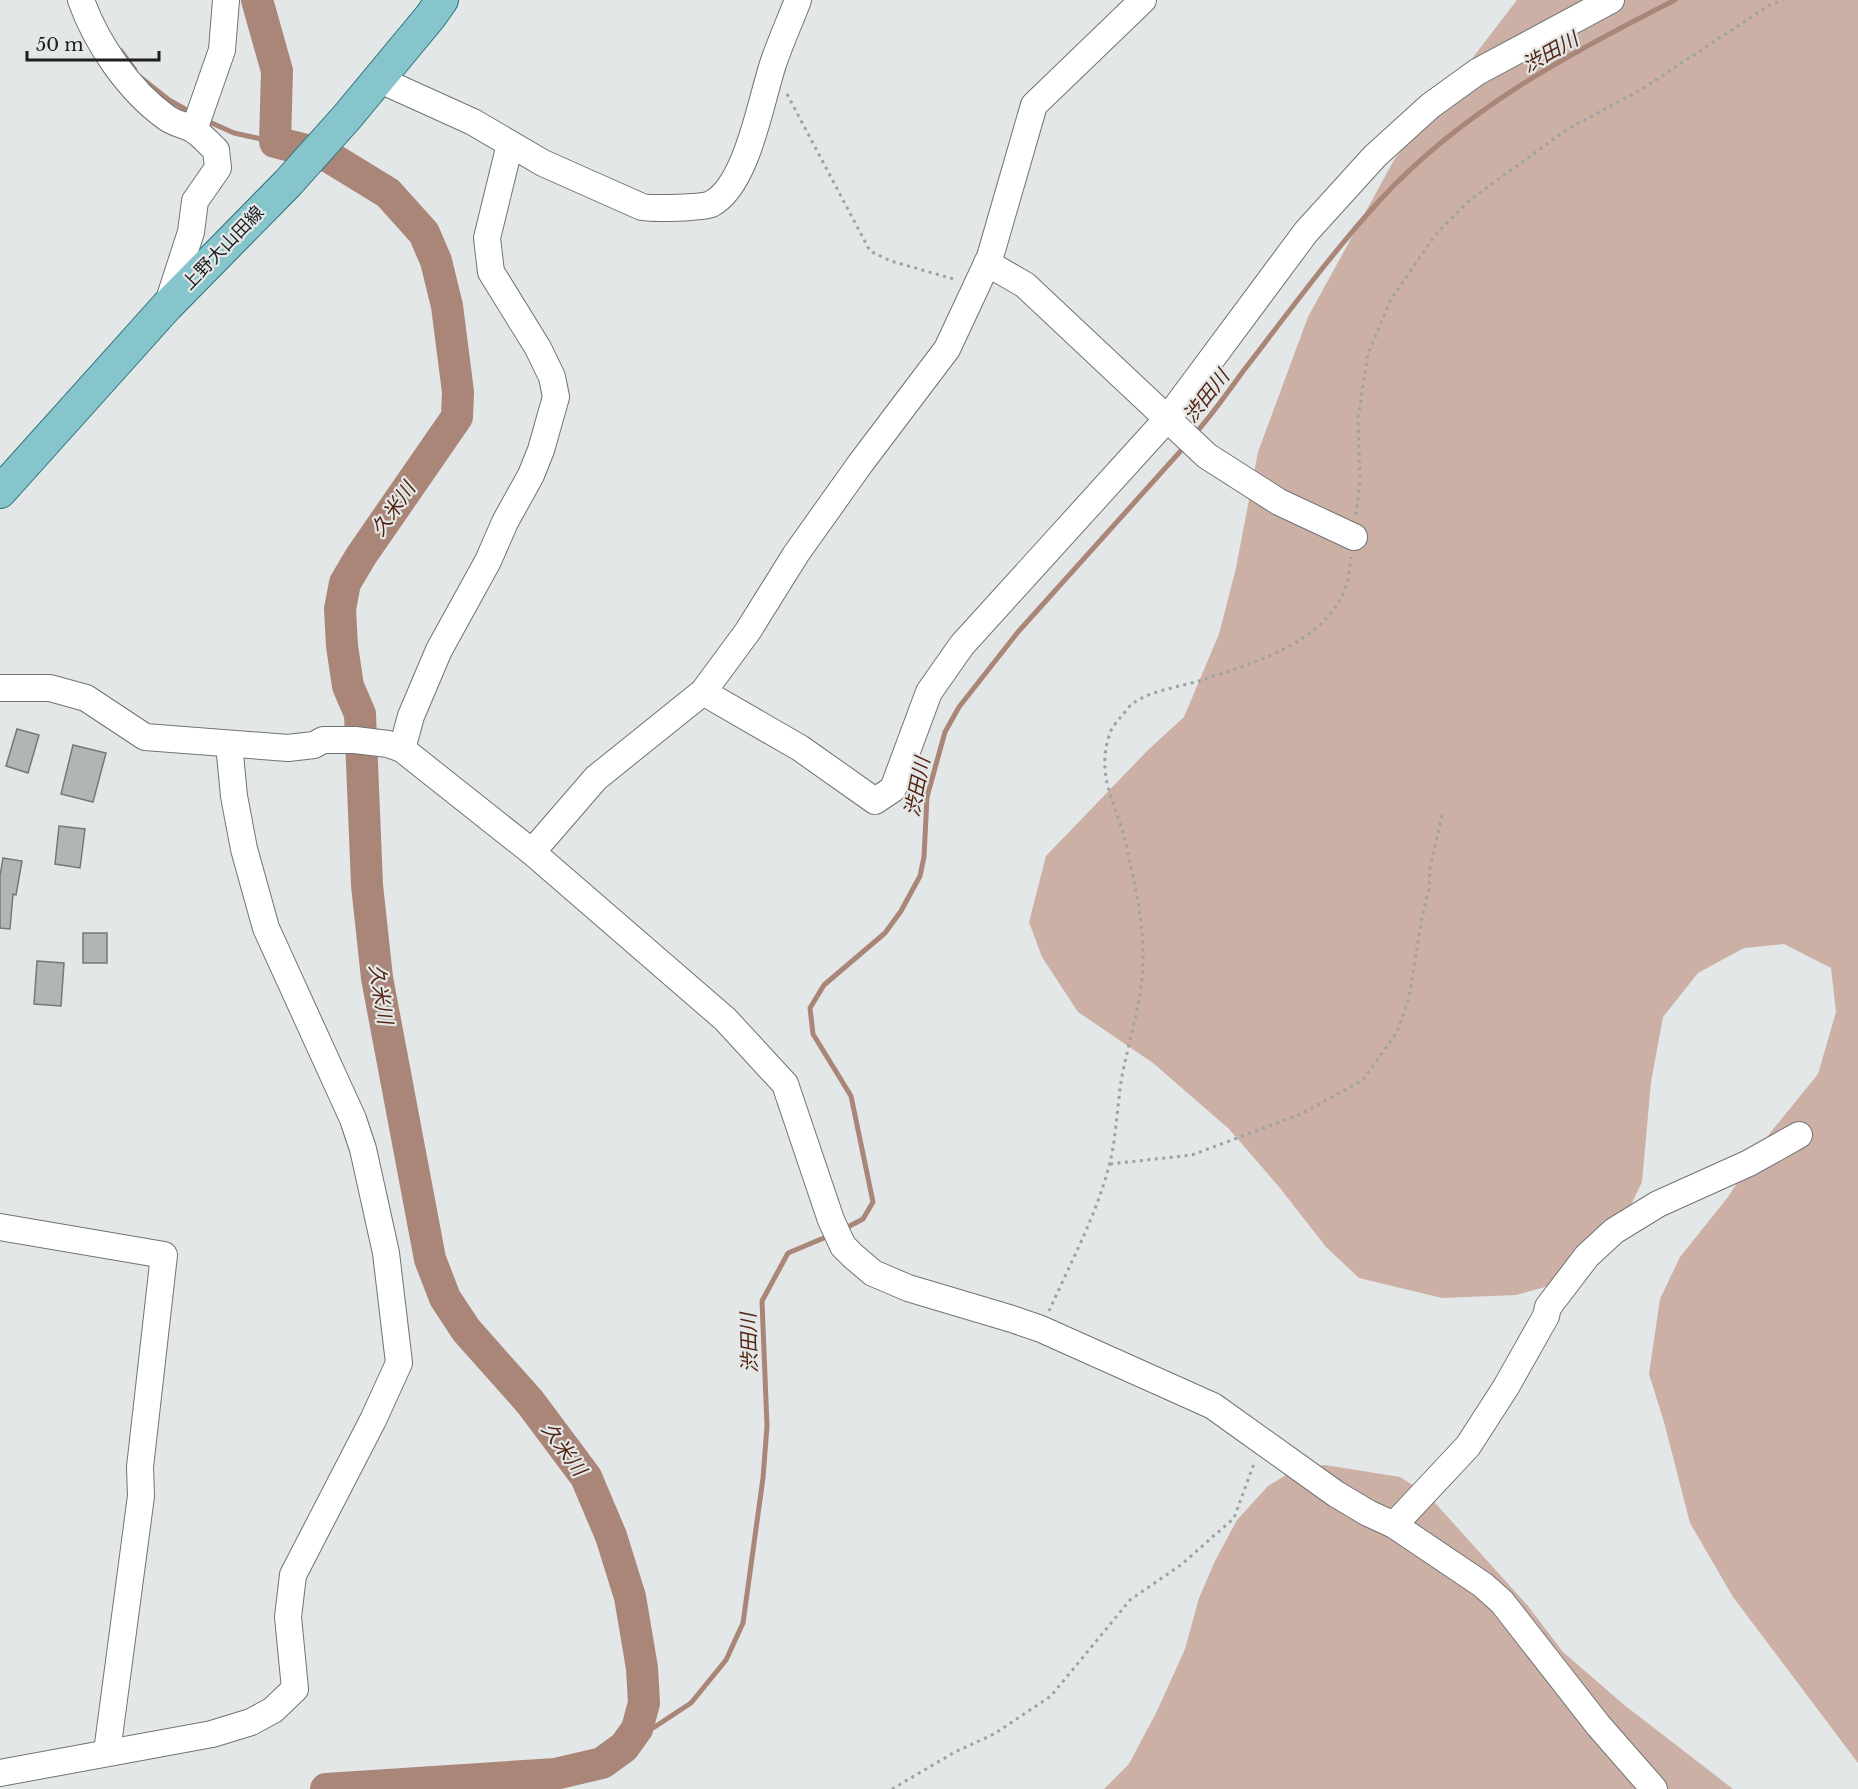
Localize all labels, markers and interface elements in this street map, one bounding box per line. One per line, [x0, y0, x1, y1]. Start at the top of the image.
scale bar [27, 24, 159, 62]
water label: 渋田川 [1518, 26, 1584, 77]
text: 50 m [36, 34, 84, 56]
street label: 上野大山田線 [178, 202, 268, 294]
water label: 渋田川 [1178, 363, 1235, 427]
water label: 久米川 [366, 476, 421, 540]
water label: 渋田川 [899, 753, 935, 819]
water label: 久米川 [364, 962, 398, 1027]
water label: 渋田川 [736, 1311, 762, 1373]
water label: 久米川 [537, 1418, 593, 1482]

